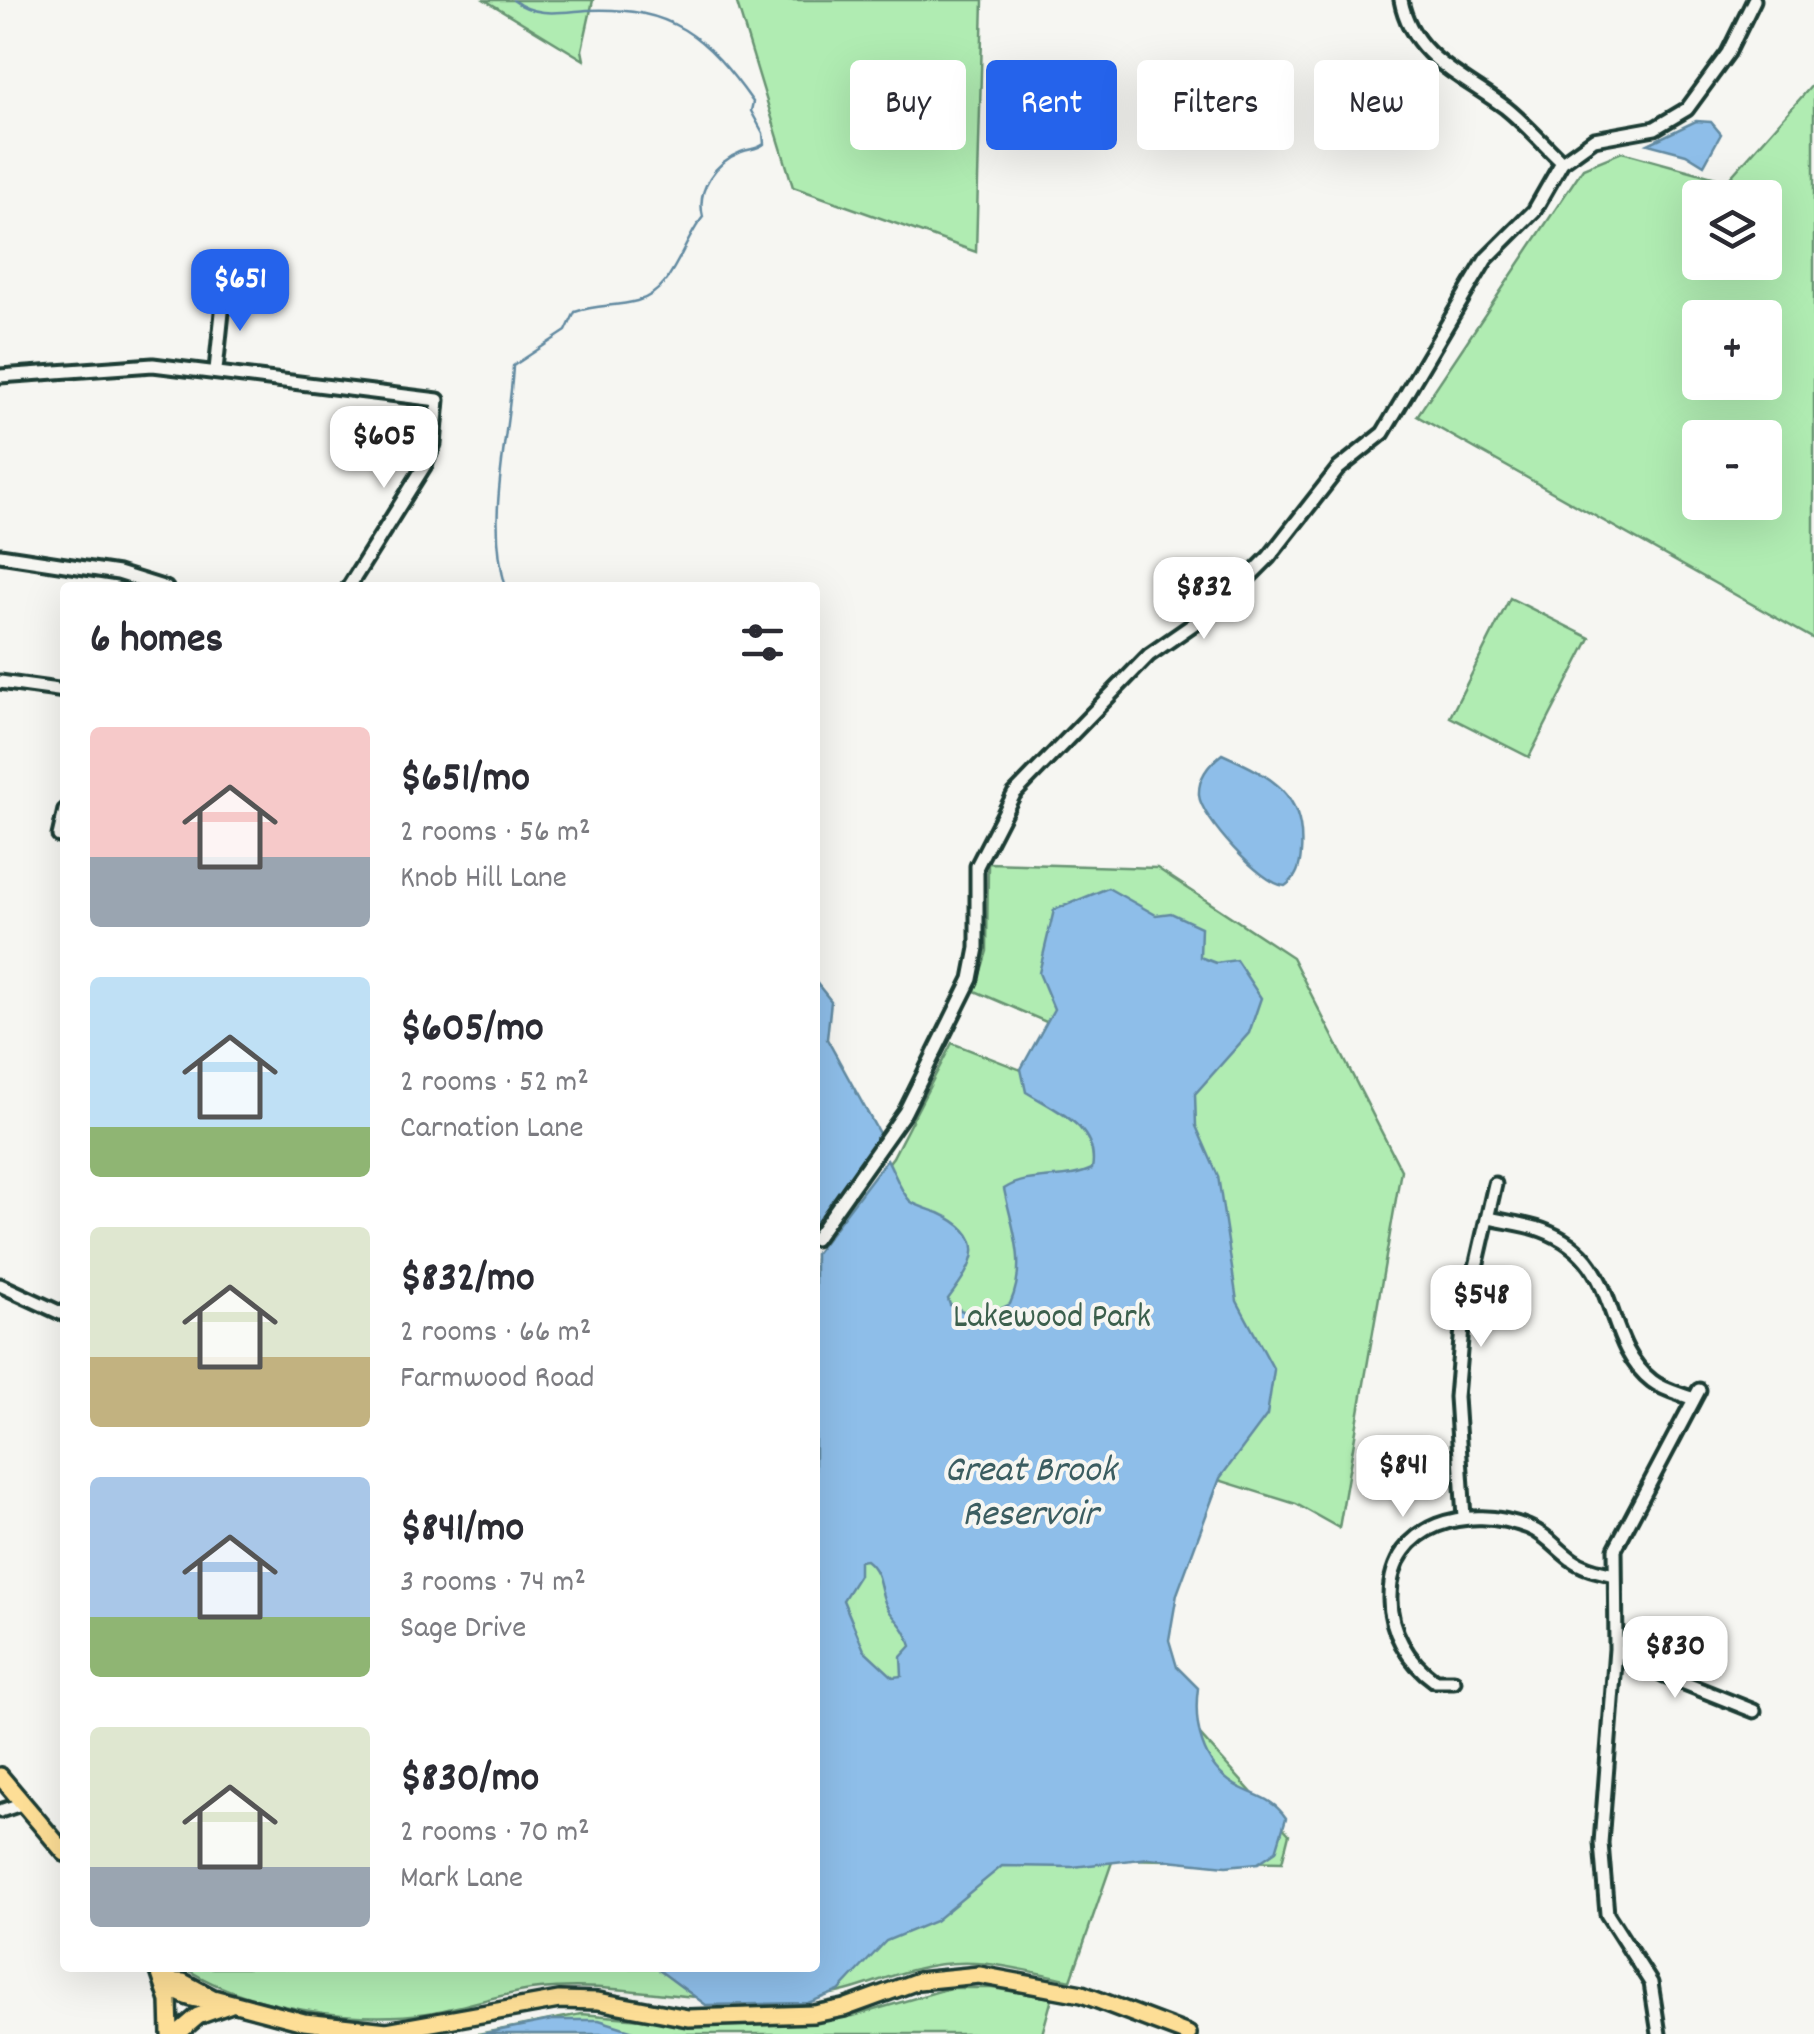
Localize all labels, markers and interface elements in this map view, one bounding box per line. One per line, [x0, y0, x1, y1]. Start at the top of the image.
chip: Buy [850, 60, 966, 150]
chip: Rent [986, 60, 1117, 150]
chip: Filters [1137, 60, 1294, 150]
chip: New [1314, 60, 1439, 150]
map controls [1682, 180, 1782, 520]
button: layers [1682, 180, 1782, 280]
pin: $651 [181, 249, 299, 334]
text: $651 [213, 258, 267, 304]
button: + [1682, 300, 1782, 400]
pin: $605 [325, 406, 443, 491]
text: $605 [352, 415, 416, 461]
button: − [1682, 420, 1782, 520]
pin: $832 [1145, 557, 1263, 642]
text: $832 [1175, 566, 1233, 612]
text: 6 homes [90, 612, 223, 672]
icon: filters [735, 615, 790, 670]
text: $651/mo [400, 751, 530, 811]
icon: home [170, 767, 290, 887]
text: 2 rooms · 56 m² [400, 811, 591, 857]
text: Knob Hill Lane [400, 857, 567, 903]
text: $605/mo [400, 1001, 544, 1061]
icon: home [170, 1017, 290, 1137]
text: 2 rooms · 52 m² [400, 1061, 589, 1107]
text: Carnation Lane [400, 1107, 583, 1153]
text: $832/mo [400, 1251, 535, 1311]
pin: $548 [1422, 1265, 1540, 1350]
icon: home [170, 1267, 290, 1387]
text: $548 [1452, 1274, 1510, 1320]
park label: Lakewood Park [953, 1294, 1151, 1344]
text: 2 rooms · 66 m² [400, 1311, 591, 1357]
text: Farmwood Road [400, 1357, 594, 1403]
pin: $841 [1344, 1435, 1462, 1520]
text: $841 [1378, 1444, 1428, 1490]
water label: Great Brook Reservoir [944, 1445, 1119, 1544]
text: $841/mo [400, 1501, 524, 1561]
icon: home [170, 1517, 290, 1637]
text: 3 rooms · 74 m² [400, 1561, 586, 1607]
text: Sage Drive [400, 1607, 526, 1653]
pin: $830 [1616, 1616, 1734, 1701]
text: $830 [1645, 1625, 1705, 1671]
text: $830/mo [400, 1751, 539, 1811]
icon: home [170, 1767, 290, 1887]
text: 2 rooms · 70 m² [400, 1811, 590, 1857]
text: Mark Lane [400, 1857, 523, 1903]

